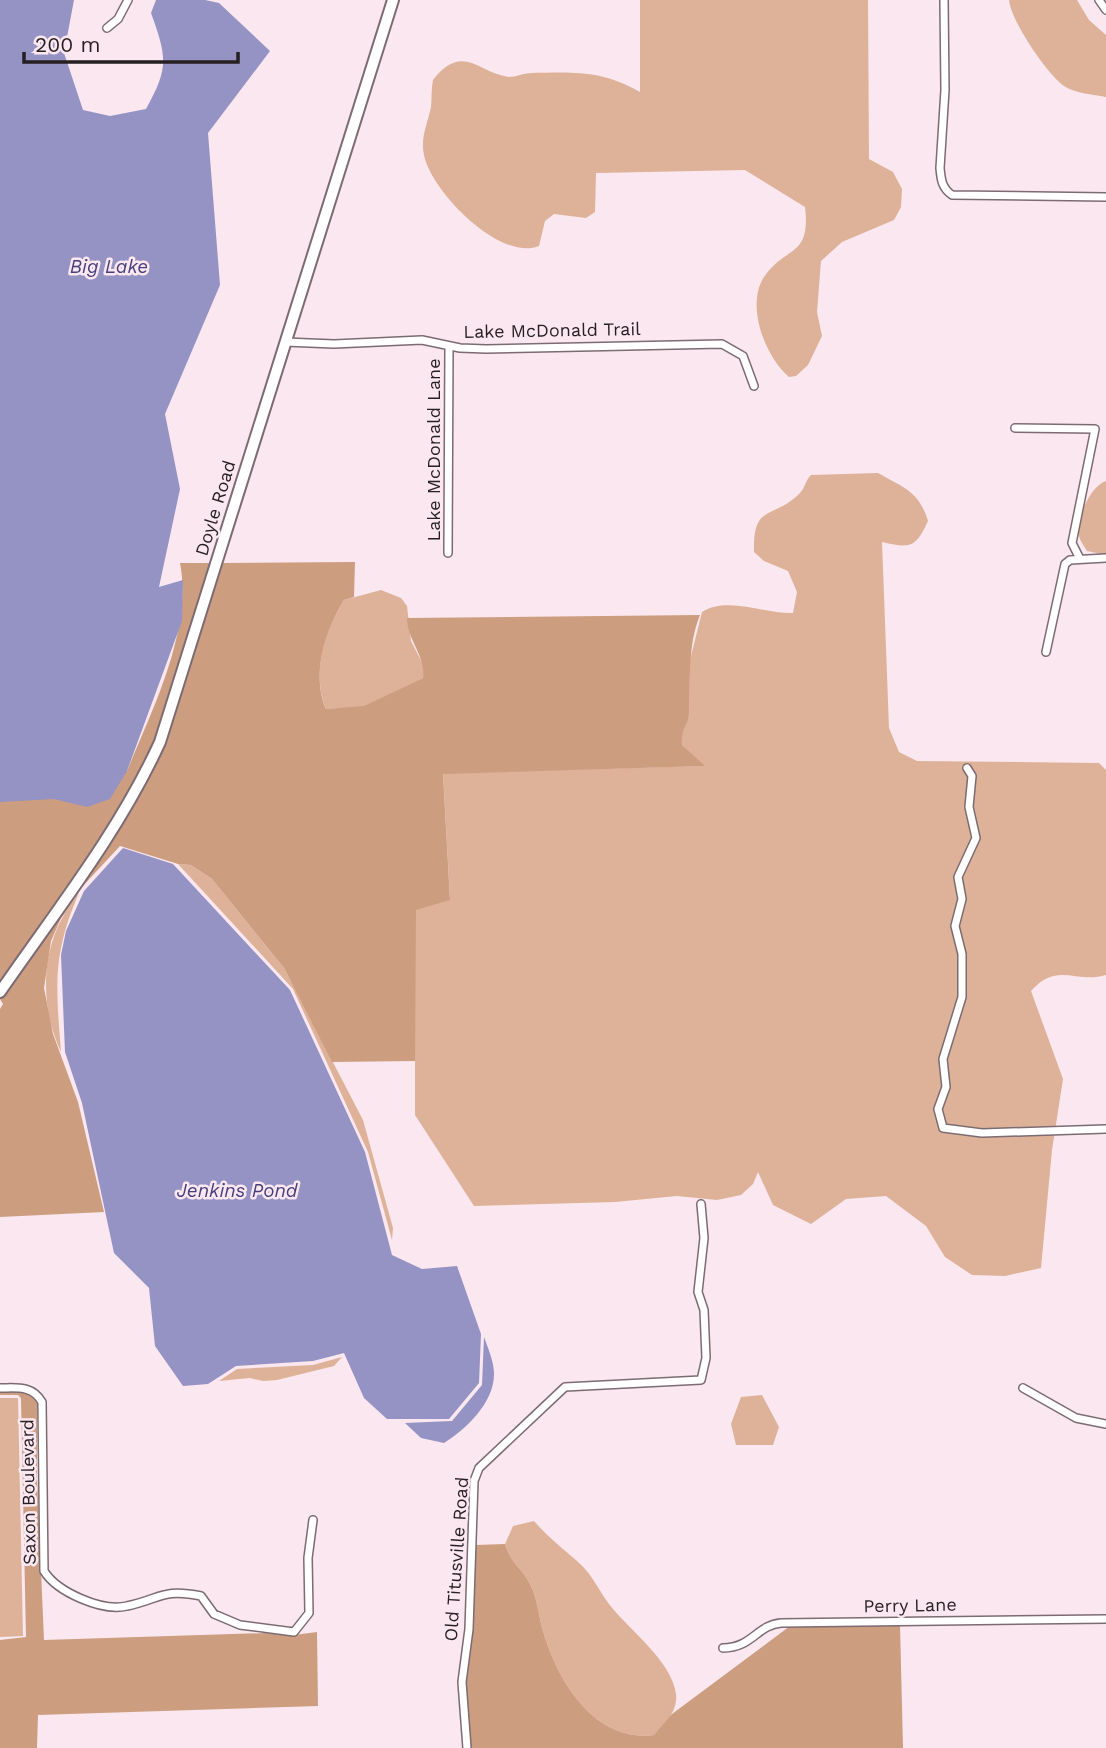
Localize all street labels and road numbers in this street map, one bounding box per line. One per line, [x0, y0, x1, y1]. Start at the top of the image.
street label: Lake McDonald Trail [463, 318, 641, 342]
street label: Lake McDonald Lane [423, 358, 444, 542]
street label: Doyle Road [191, 458, 239, 558]
street label: Saxon Boulevard [16, 1419, 40, 1565]
street label: Old Titusville Road [440, 1476, 472, 1642]
street label: Perry Lane [863, 1594, 957, 1616]

